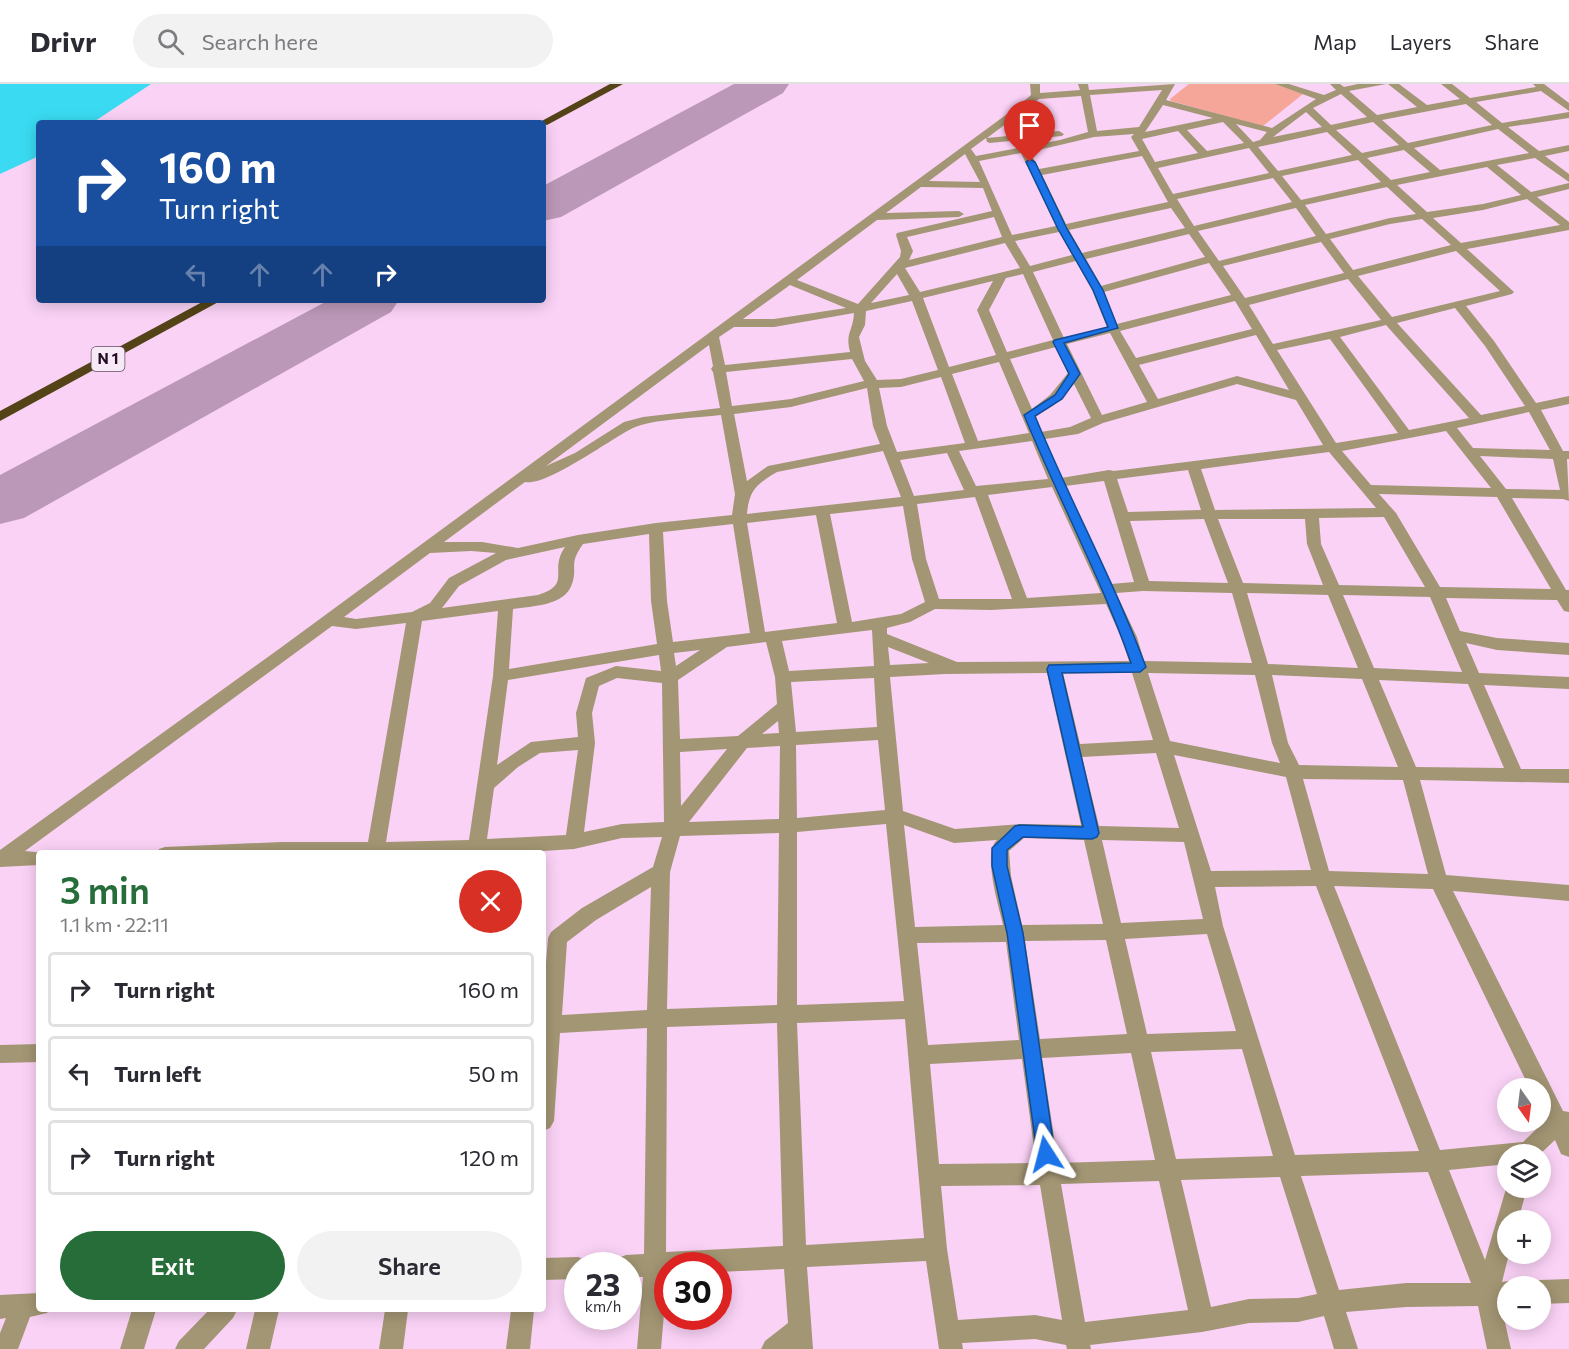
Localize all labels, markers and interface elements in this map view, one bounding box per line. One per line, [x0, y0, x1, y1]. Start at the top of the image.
search box [133, 14, 553, 68]
text: Drivr [30, 24, 97, 58]
icon: search [154, 25, 187, 58]
text: Search here [202, 28, 318, 55]
text: Map [1313, 29, 1357, 54]
text: Layers [1390, 29, 1452, 54]
text: Share [1485, 29, 1539, 54]
pin [1004, 100, 1055, 162]
icon: arrive [1013, 109, 1046, 142]
text: 160 m [159, 140, 277, 192]
icon: right [60, 144, 138, 222]
text: Turn right [159, 192, 279, 225]
icon: left [180, 258, 213, 291]
icon: ahead [243, 258, 276, 291]
icon: ahead [306, 258, 339, 291]
icon: right [369, 258, 402, 291]
road number: N 1 [92, 347, 124, 371]
text: 3 min [60, 867, 150, 911]
button: close [459, 870, 522, 933]
text: 1.1 km · 22:11 [60, 912, 169, 936]
icon: right [63, 973, 96, 1006]
text: Turn right [114, 976, 215, 1003]
text: 160 m [458, 976, 519, 1003]
icon: left [63, 1057, 96, 1090]
text: Turn left [114, 1060, 201, 1087]
text: 50 m [469, 1060, 519, 1087]
north arrow [1497, 1078, 1551, 1132]
map controls [1497, 1078, 1551, 1330]
position arrow [1014, 1122, 1078, 1186]
icon: right [63, 1141, 96, 1174]
text: Turn right [114, 1144, 215, 1171]
text: 120 m [460, 1144, 519, 1171]
button: layers [1497, 1144, 1551, 1198]
button: + [1497, 1210, 1551, 1264]
button: Exit [60, 1231, 285, 1300]
button: Share [297, 1231, 522, 1300]
speed limit sign: 30 [654, 1252, 732, 1330]
text: 23 [586, 1265, 620, 1302]
button: − [1497, 1276, 1551, 1330]
text: km/h [585, 1297, 621, 1315]

